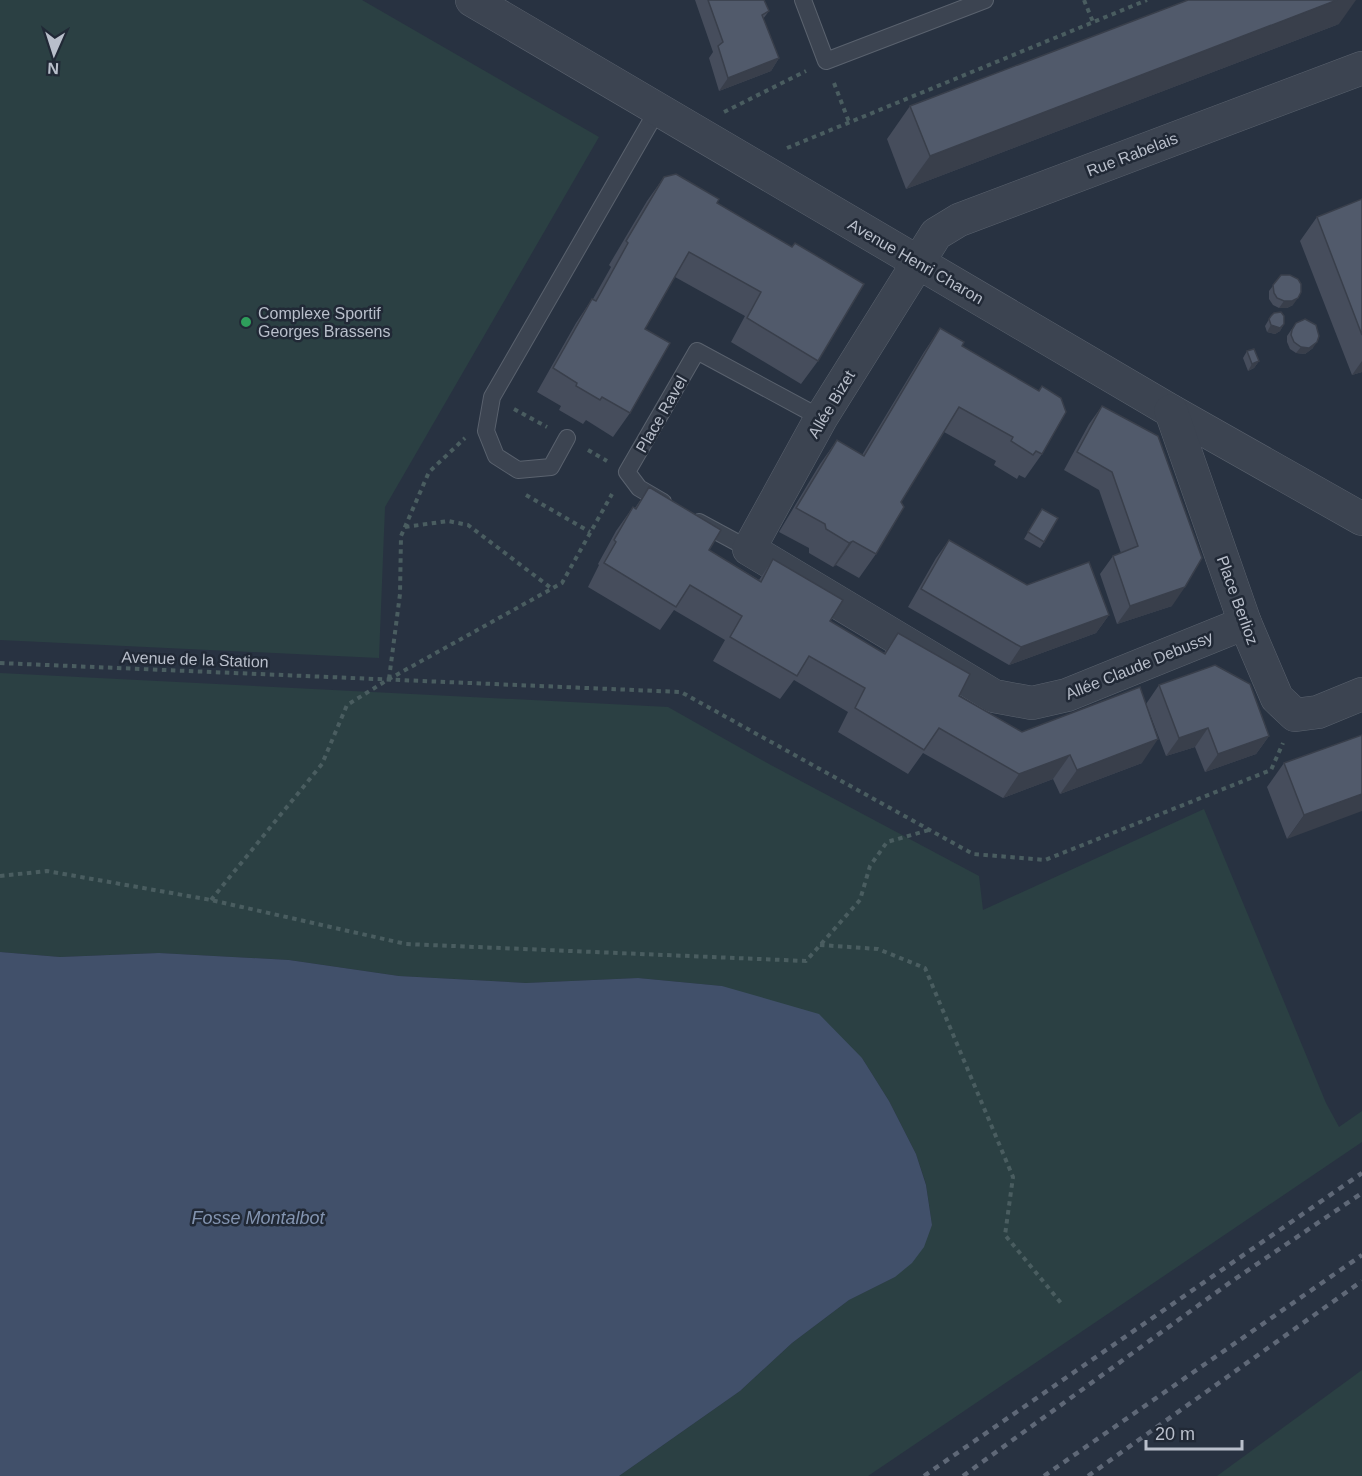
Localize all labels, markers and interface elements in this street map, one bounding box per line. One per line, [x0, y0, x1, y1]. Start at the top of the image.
north arrow [24, 24, 84, 84]
text: N [47, 60, 59, 77]
street label: Rue Rabelais [1084, 129, 1180, 180]
street label: Avenue Henri Charon [845, 216, 987, 307]
place label: Complexe Sportif Georges Brassens [258, 305, 391, 340]
marker: Complexe Sportif Georges Brassens [239, 315, 253, 329]
street label: Allée Bizet [805, 367, 858, 441]
street label: Place Ravel [633, 373, 690, 455]
street label: Place Berlioz [1214, 553, 1261, 647]
street label: Allée Claude Debussy [1063, 628, 1215, 703]
street label: Avenue de la Station [121, 648, 269, 671]
water label: Fosse Montalbot [191, 1208, 326, 1228]
scale bar [1146, 1413, 1242, 1451]
text: 20 m [1155, 1424, 1195, 1444]

